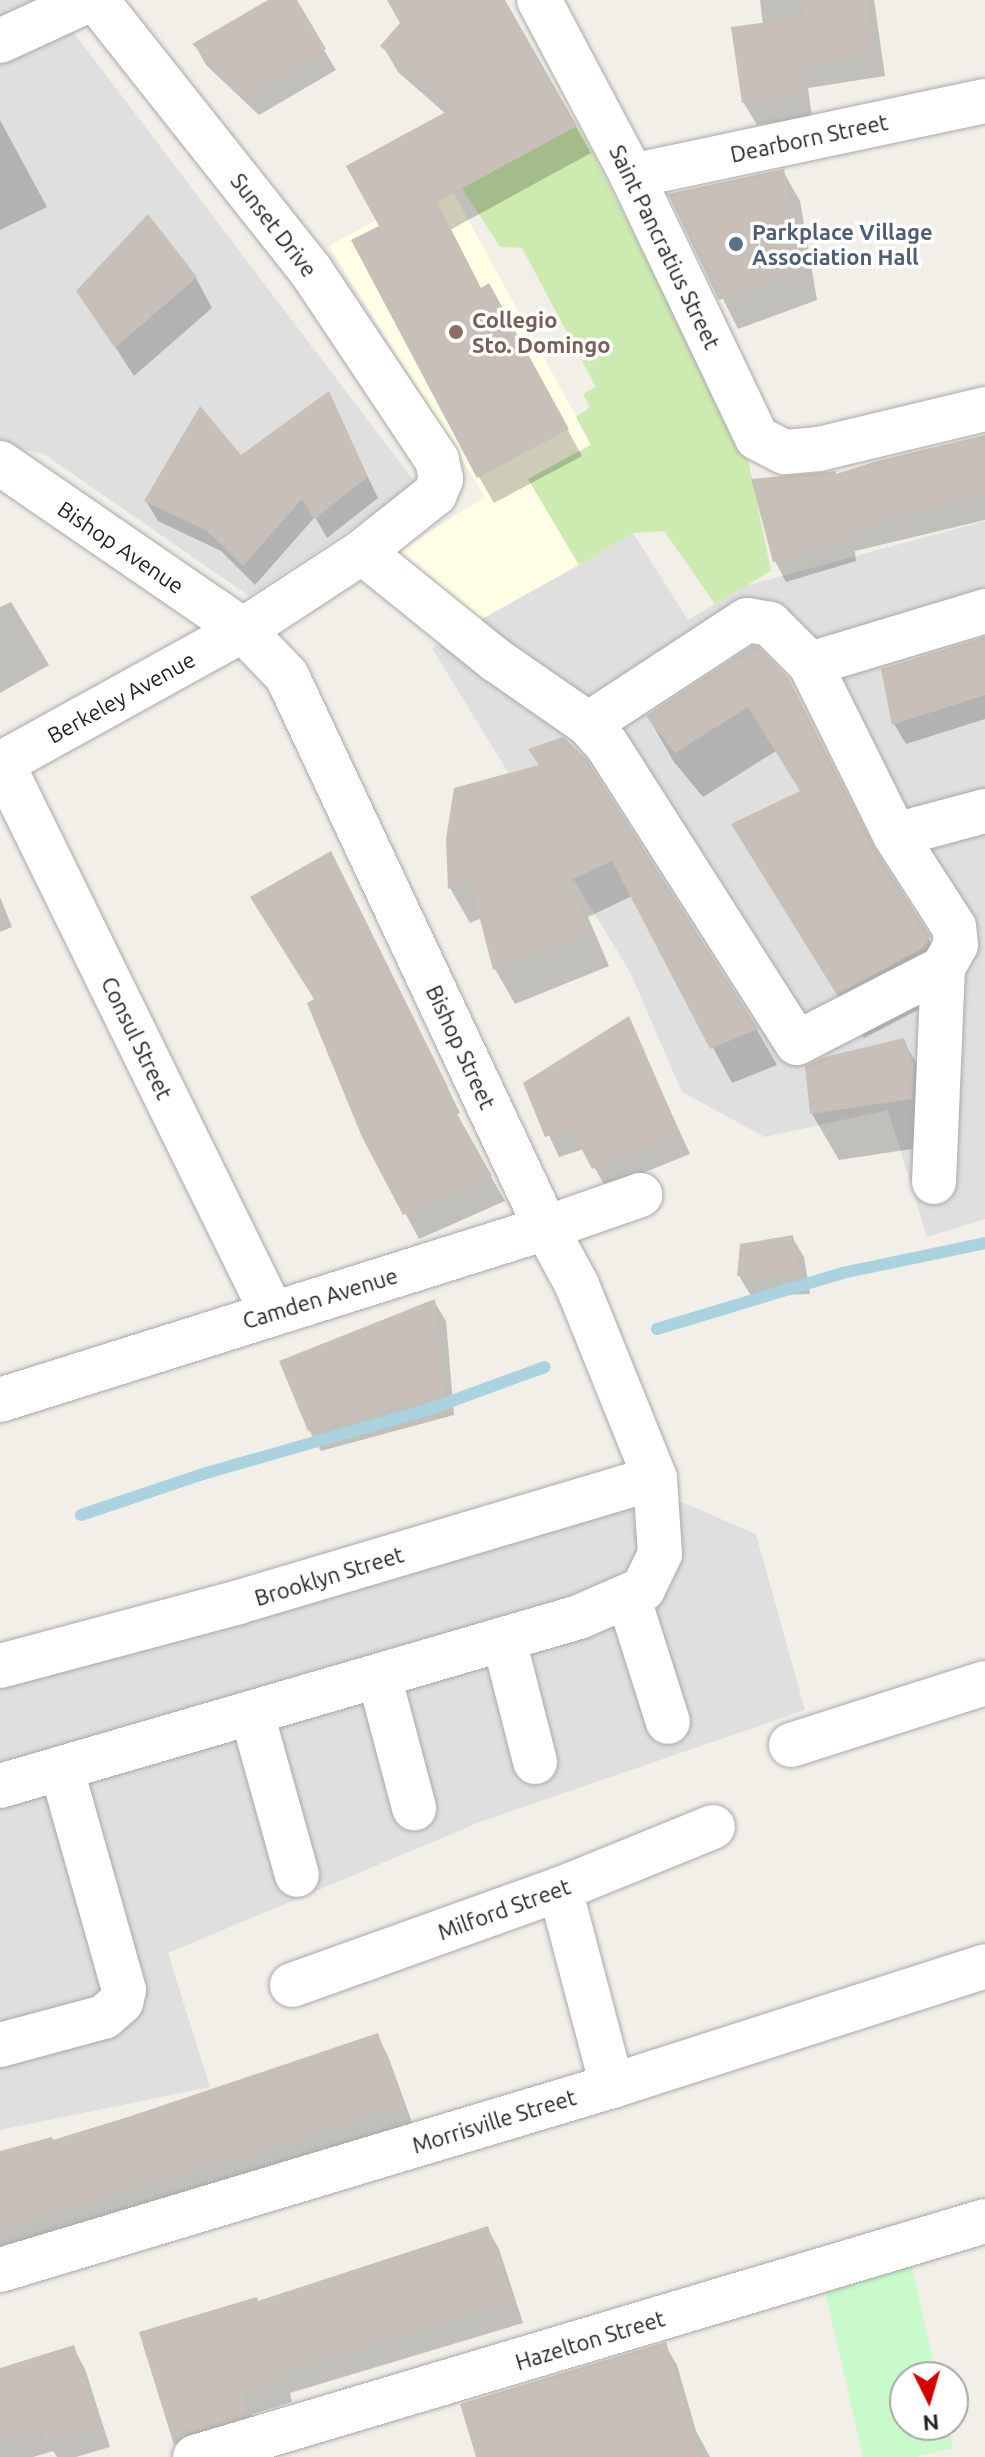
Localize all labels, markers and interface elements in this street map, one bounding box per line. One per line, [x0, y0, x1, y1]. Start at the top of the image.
street label: Dearborn Street [728, 108, 890, 168]
street label: Saint Pancratius Street [604, 141, 726, 353]
street label: Sunset Drive [225, 168, 323, 282]
place label: Parkplace Village Association Hall [752, 218, 933, 270]
marker: Parkplace Village Association Hall [727, 235, 745, 253]
place label: Collegio Sto. Domingo [472, 306, 610, 358]
marker: Collegio Sto. Domingo [447, 323, 465, 341]
street label: Bishop Avenue [53, 495, 189, 599]
street label: Berkeley Avenue [42, 645, 200, 749]
street label: Consul Street [96, 972, 178, 1104]
street label: Bishop Street [421, 981, 501, 1113]
street label: Camden Avenue [239, 1262, 401, 1334]
street label: Brooklyn Street [251, 1541, 407, 1611]
street label: Milford Street [434, 1873, 574, 1945]
street label: Morrisville Street [409, 2084, 579, 2158]
street label: Hazelton Street [512, 2305, 668, 2375]
north arrow [889, 2361, 969, 2441]
text: N [922, 2410, 940, 2437]

